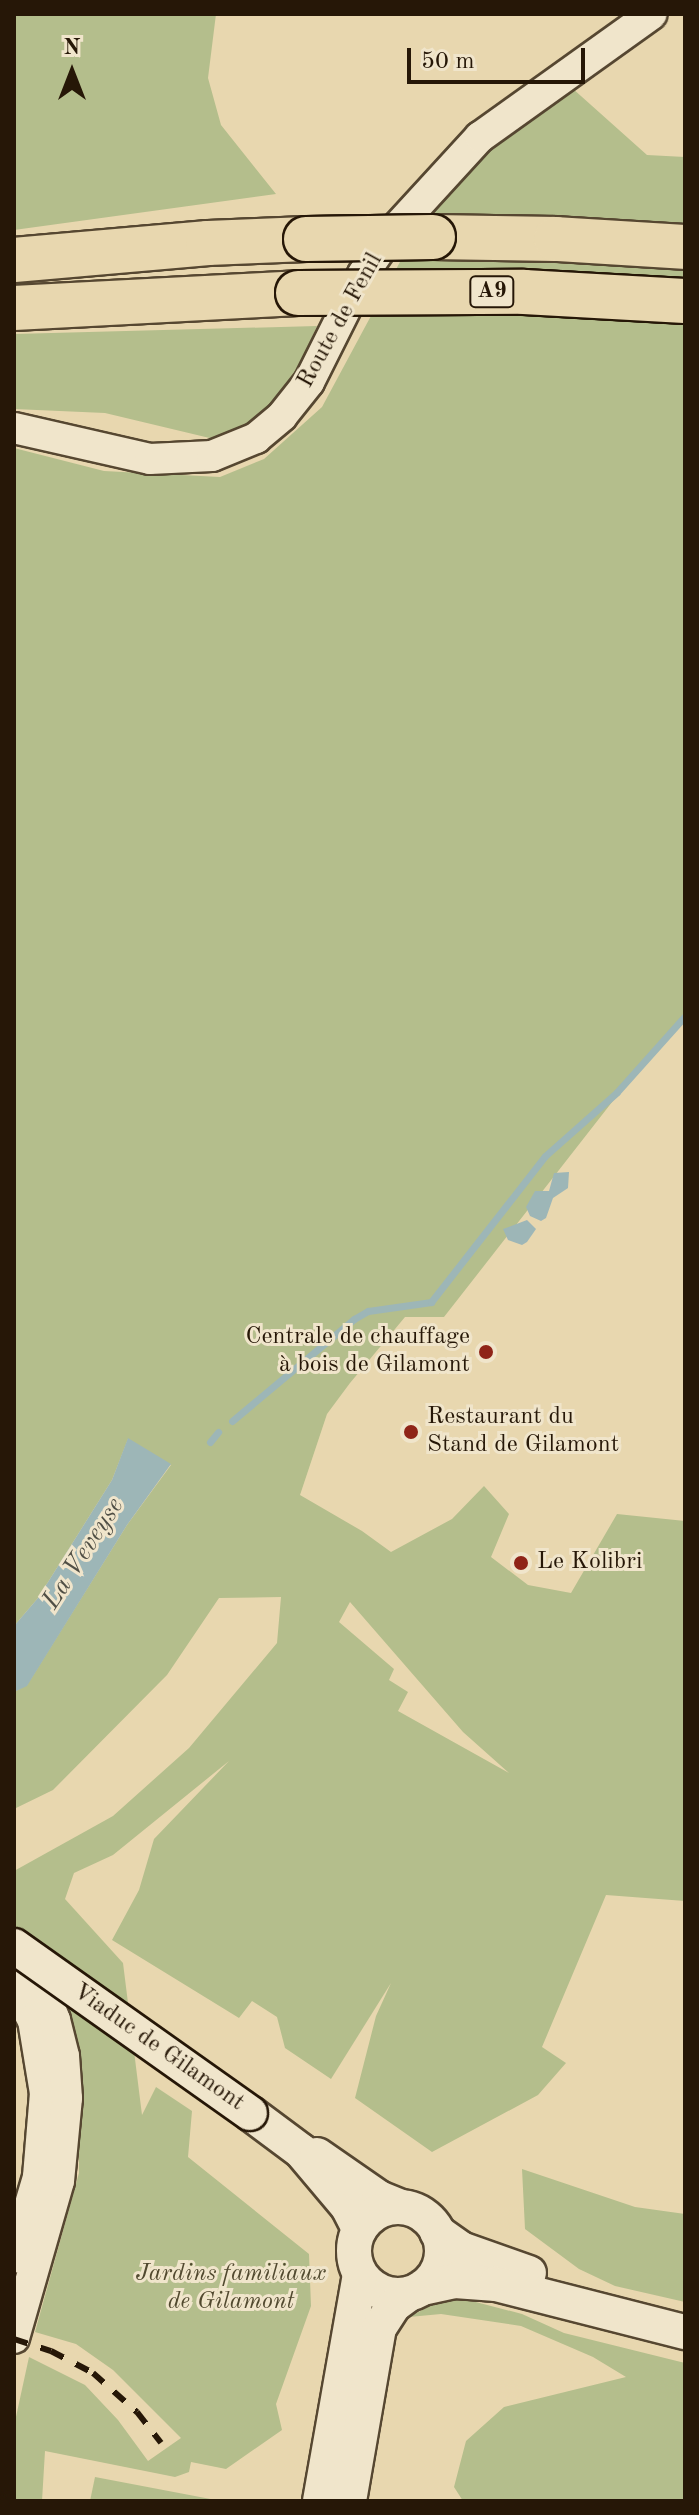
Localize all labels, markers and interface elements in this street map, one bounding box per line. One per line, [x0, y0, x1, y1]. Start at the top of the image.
north arrow [32, 32, 112, 112]
scale bar [411, 32, 589, 82]
text: N [64, 37, 80, 59]
text: 50 m [421, 50, 475, 74]
street label: Route de Fenil [292, 249, 390, 393]
road number: A9 [468, 274, 516, 310]
place label: Centrale de chauffage à bois de Gilamont [245, 1324, 470, 1380]
marker: Centrale de chauffage à bois de Gilamont [477, 1343, 495, 1361]
place label: Restaurant du Stand de Gilamont [427, 1404, 619, 1460]
marker: Restaurant du Stand de Gilamont [402, 1423, 420, 1441]
water label: La Veveyse [36, 1492, 132, 1616]
place label: Le Kolibri [537, 1549, 642, 1577]
marker: Le Kolibri [512, 1554, 530, 1572]
street label: Viaduc de Gilamont [67, 1978, 249, 2118]
park label: Jardins familiaux de Gilamont [136, 2261, 326, 2317]

